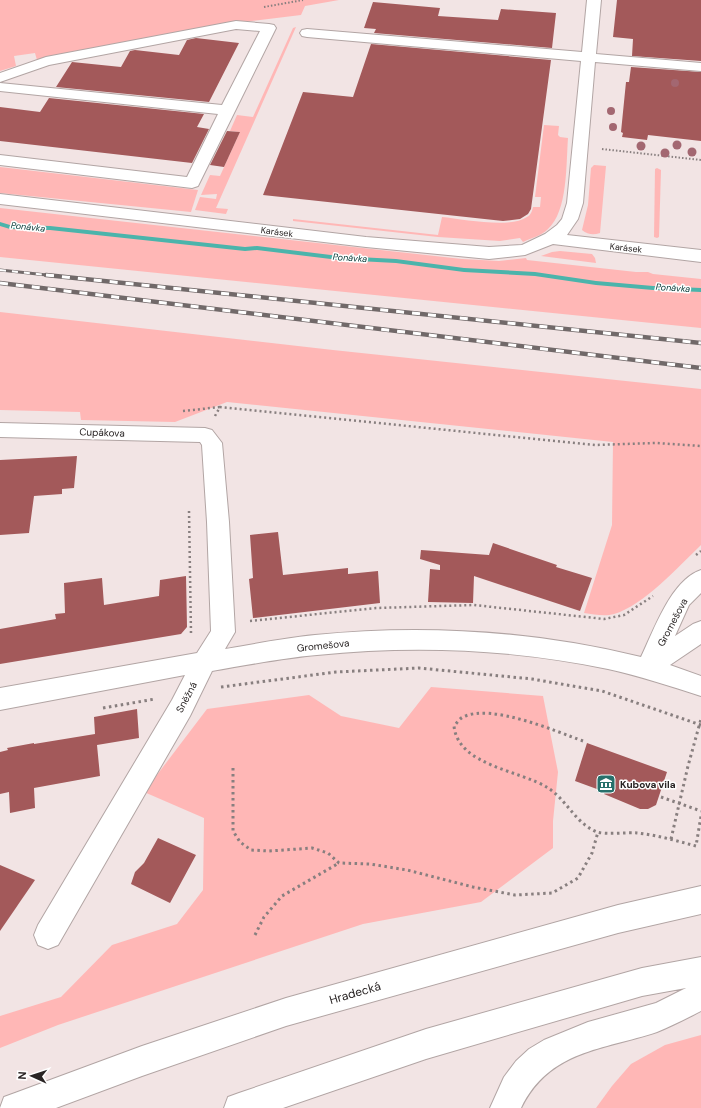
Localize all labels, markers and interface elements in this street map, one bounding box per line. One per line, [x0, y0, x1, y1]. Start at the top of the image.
water label: Ponávka [10, 219, 46, 235]
street label: Karásek [260, 224, 294, 240]
street label: Karásek [609, 240, 643, 256]
water label: Ponávka [332, 251, 368, 265]
water label: Ponávka [655, 281, 691, 295]
street label: Cupákova [79, 425, 125, 440]
street label: Gromešova [654, 596, 691, 649]
street label: Gromešova [296, 636, 350, 655]
street label: Sněžná [173, 680, 200, 715]
museum icon: Kubova vila [595, 773, 617, 795]
place label: Kubova vila [620, 778, 676, 791]
street label: Hradecká [327, 978, 383, 1008]
north arrow [12, 1056, 52, 1096]
text: N [15, 1071, 29, 1080]

